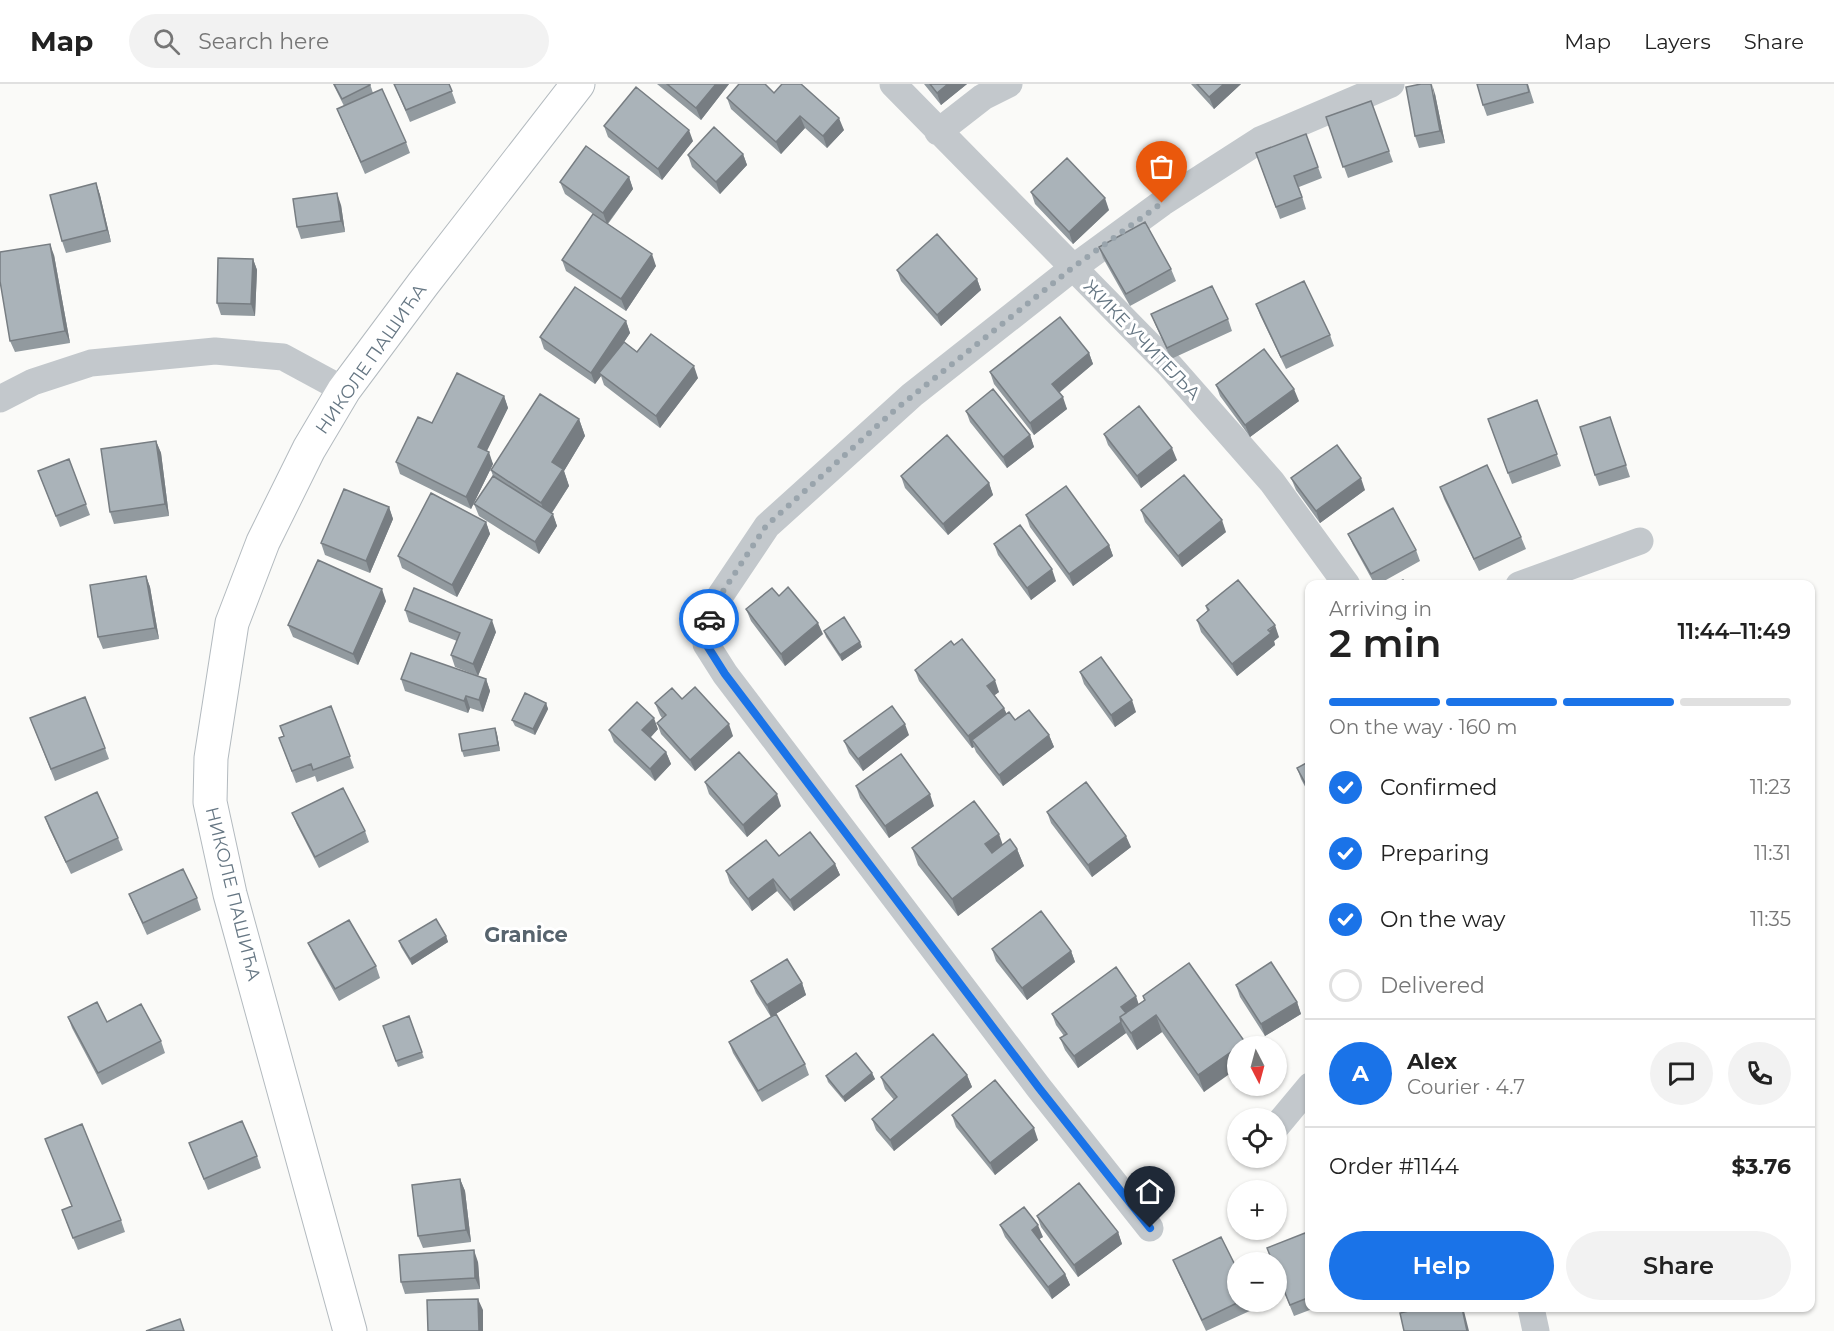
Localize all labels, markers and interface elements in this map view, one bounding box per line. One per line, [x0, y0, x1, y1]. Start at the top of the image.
search box [129, 14, 549, 68]
text: Map [30, 24, 93, 58]
icon: search [150, 25, 183, 58]
text: Search here [198, 28, 329, 55]
text: Map [1564, 29, 1611, 54]
text: Layers [1644, 29, 1711, 54]
text: Share [1744, 29, 1804, 54]
pin [1136, 141, 1187, 203]
icon: bag [1145, 150, 1178, 183]
street label: ЖИКЕ УЧИТЕЉА [1079, 275, 1205, 405]
street label: НИКОЛЕ ПАШИЋА [311, 279, 432, 438]
courier [679, 589, 739, 649]
text: Arriving in [1329, 597, 1432, 621]
icon: car [693, 603, 726, 636]
text: 11:44–11:49 [1677, 618, 1791, 645]
text: 2 min [1329, 619, 1442, 667]
text: On the way · 160 m [1329, 715, 1518, 739]
icon: check [1329, 771, 1362, 804]
text: Confirmed [1380, 774, 1497, 801]
text: 11:23 [1750, 775, 1791, 799]
street label: НИКОЛЕ ПАШИЋА [201, 805, 265, 984]
icon: check [1329, 837, 1362, 870]
text: Preparing [1380, 840, 1489, 867]
text: 11:31 [1754, 841, 1791, 865]
icon: check [1329, 903, 1362, 936]
text: On the way [1380, 906, 1505, 933]
text: 11:35 [1750, 907, 1791, 931]
district label: Granice [484, 922, 568, 947]
text: Delivered [1380, 972, 1485, 999]
north arrow [1227, 1036, 1287, 1096]
map controls [1227, 1036, 1287, 1312]
button: chat [1650, 1042, 1713, 1105]
button: phone [1728, 1042, 1791, 1105]
text: Alex [1407, 1048, 1457, 1075]
text: A [1352, 1060, 1369, 1087]
text: Courier · 4.7 [1407, 1075, 1525, 1099]
button: locate [1227, 1108, 1287, 1168]
text: Order #1144 [1329, 1153, 1459, 1180]
text: $3.76 [1731, 1153, 1791, 1180]
pin [1124, 1166, 1175, 1228]
icon: home [1133, 1175, 1166, 1208]
button: + [1227, 1180, 1287, 1240]
button: Help [1329, 1231, 1554, 1300]
button: Share [1566, 1231, 1791, 1300]
button: − [1227, 1252, 1287, 1312]

